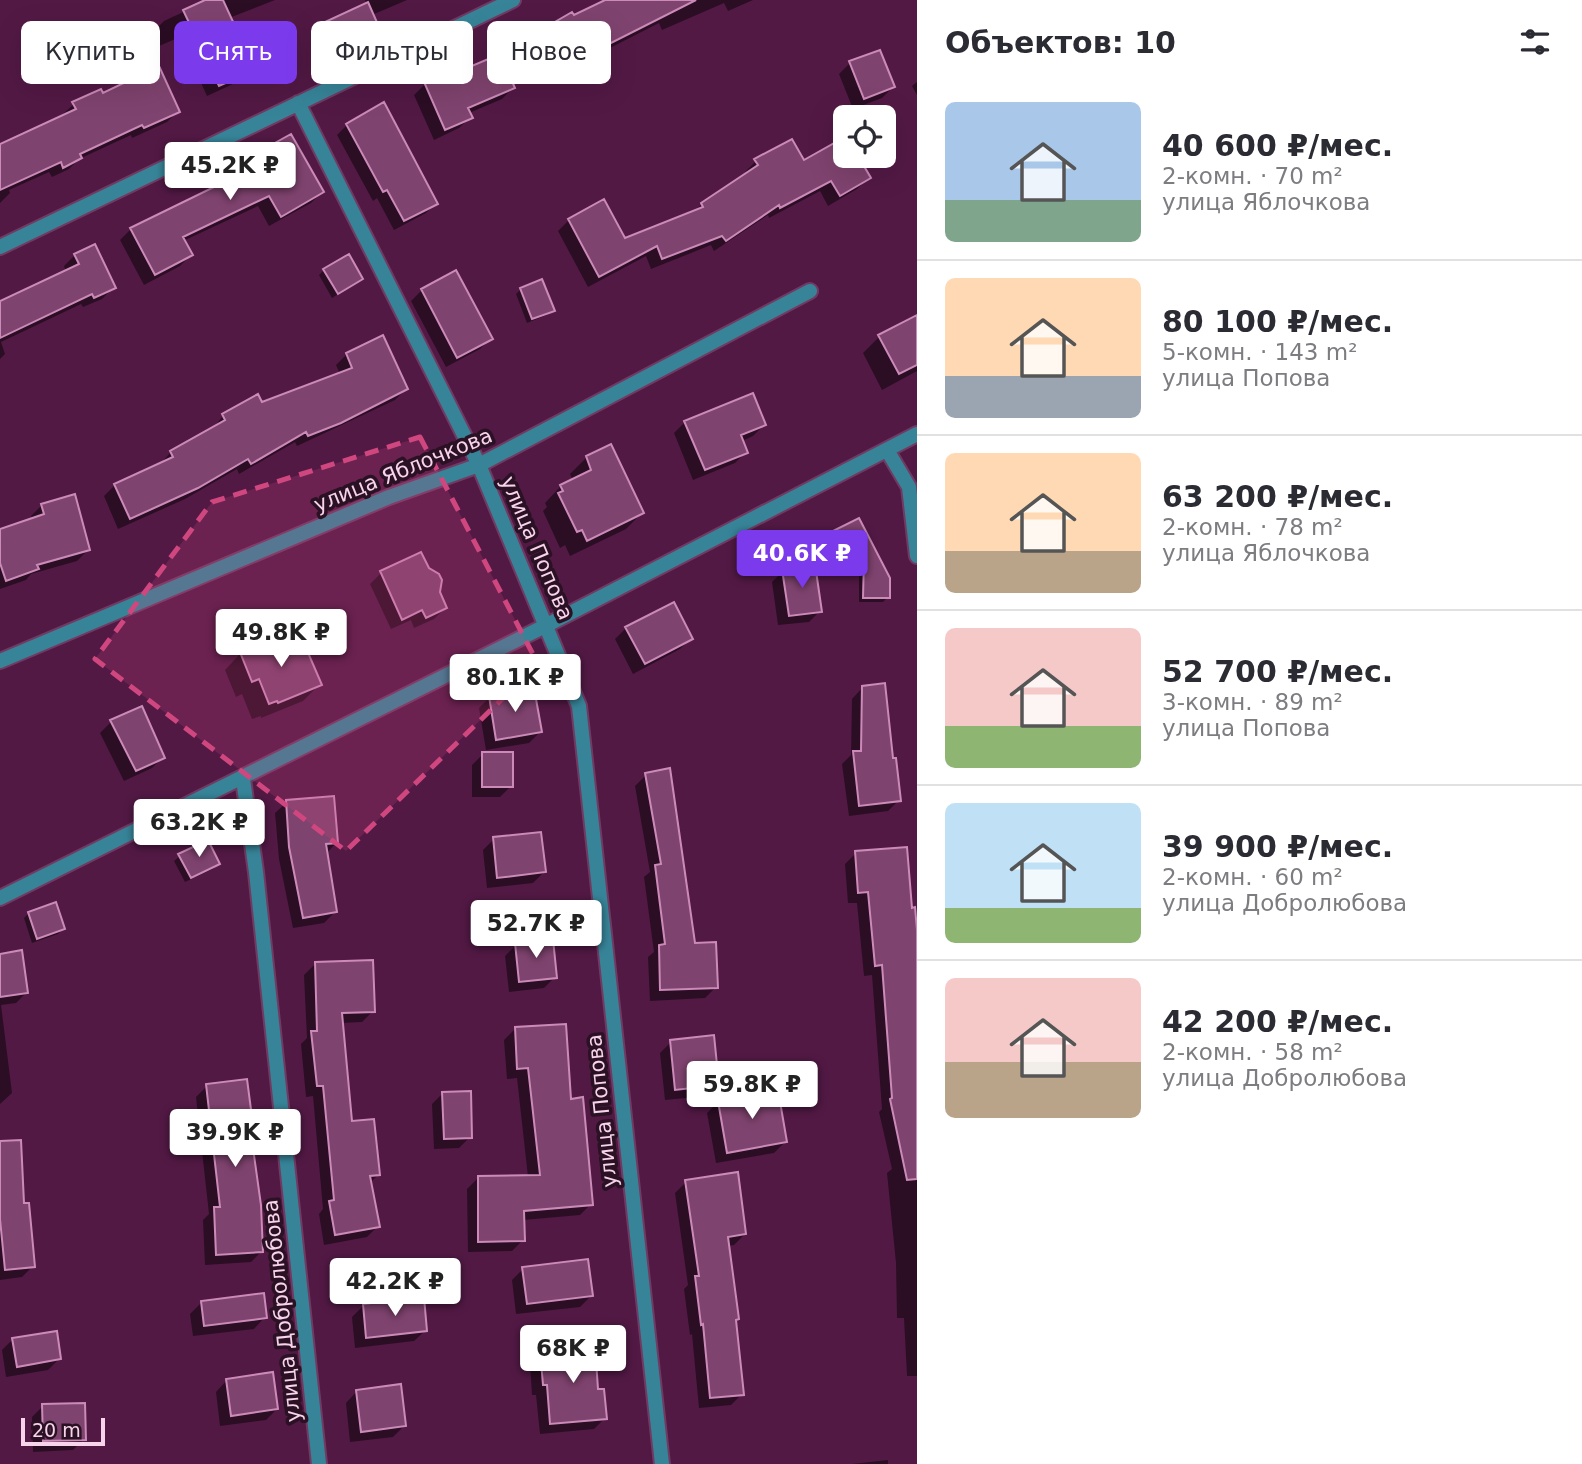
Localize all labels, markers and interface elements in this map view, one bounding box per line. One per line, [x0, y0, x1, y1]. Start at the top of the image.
chip: Купить [21, 21, 160, 84]
chip: Снять [174, 21, 297, 84]
chip: Фильтры [311, 21, 473, 84]
chip: Новое [487, 21, 611, 84]
icon: filters [1516, 23, 1554, 61]
text: Объектов: 10 [945, 25, 1176, 60]
map controls [833, 105, 896, 168]
button: locate [833, 105, 896, 168]
text: 40 600 ₽/мес. [1162, 128, 1393, 163]
icon: home [1001, 130, 1085, 214]
pin: 45.2K ₽ [165, 142, 295, 202]
text: 45.2K ₽ [181, 152, 279, 178]
text: 2-комн. · 70 m² [1162, 163, 1343, 189]
text: улица Яблочкова [1162, 189, 1370, 215]
text: 80 100 ₽/мес. [1162, 304, 1393, 339]
icon: home [1001, 306, 1085, 390]
text: 5-комн. · 143 m² [1162, 339, 1357, 365]
text: улица Попова [1162, 365, 1330, 391]
street label: улица Яблочкова [310, 423, 496, 517]
street label: улица Попова [496, 473, 578, 623]
text: 63 200 ₽/мес. [1162, 479, 1393, 514]
icon: home [1001, 481, 1085, 565]
text: 2-комн. · 78 m² [1162, 514, 1343, 540]
pin: 40.6K ₽ [737, 530, 867, 590]
text: 40.6K ₽ [753, 540, 851, 566]
text: улица Яблочкова [1162, 540, 1370, 566]
pin: 49.8K ₽ [216, 610, 346, 669]
text: 49.8K ₽ [232, 619, 330, 645]
pin: 80.1K ₽ [450, 654, 580, 714]
text: 52 700 ₽/мес. [1162, 654, 1393, 689]
icon: home [1001, 656, 1085, 740]
text: 80.1K ₽ [466, 664, 564, 690]
text: 3-комн. · 89 m² [1162, 689, 1343, 715]
text: улица Попова [1162, 715, 1330, 741]
pin: 63.2K ₽ [134, 800, 264, 859]
text: 63.2K ₽ [150, 809, 248, 835]
text: 39 900 ₽/мес. [1162, 829, 1393, 864]
icon: home [1001, 831, 1085, 915]
text: 2-комн. · 60 m² [1162, 864, 1343, 890]
text: улица Добролюбова [1162, 890, 1407, 916]
pin: 52.7K ₽ [471, 900, 601, 960]
text: 52.7K ₽ [487, 910, 585, 936]
text: 42 200 ₽/мес. [1162, 1004, 1393, 1039]
icon: home [1001, 1006, 1085, 1090]
street label: улица Попова [582, 1033, 622, 1189]
text: 2-комн. · 58 m² [1162, 1039, 1343, 1065]
pin: 59.8K ₽ [687, 1062, 817, 1121]
text: улица Добролюбова [1162, 1065, 1407, 1091]
text: 59.8K ₽ [703, 1071, 801, 1097]
pin: 39.9K ₽ [170, 1110, 300, 1169]
text: 39.9K ₽ [186, 1119, 284, 1145]
street label: улица Добролюбова [258, 1198, 306, 1424]
pin: 42.2K ₽ [330, 1258, 460, 1318]
text: 42.2K ₽ [346, 1268, 444, 1294]
pin: 68K ₽ [524, 1326, 622, 1385]
text: 68K ₽ [536, 1335, 610, 1361]
scale bar [21, 1415, 105, 1447]
text: 20 m [32, 1419, 81, 1441]

